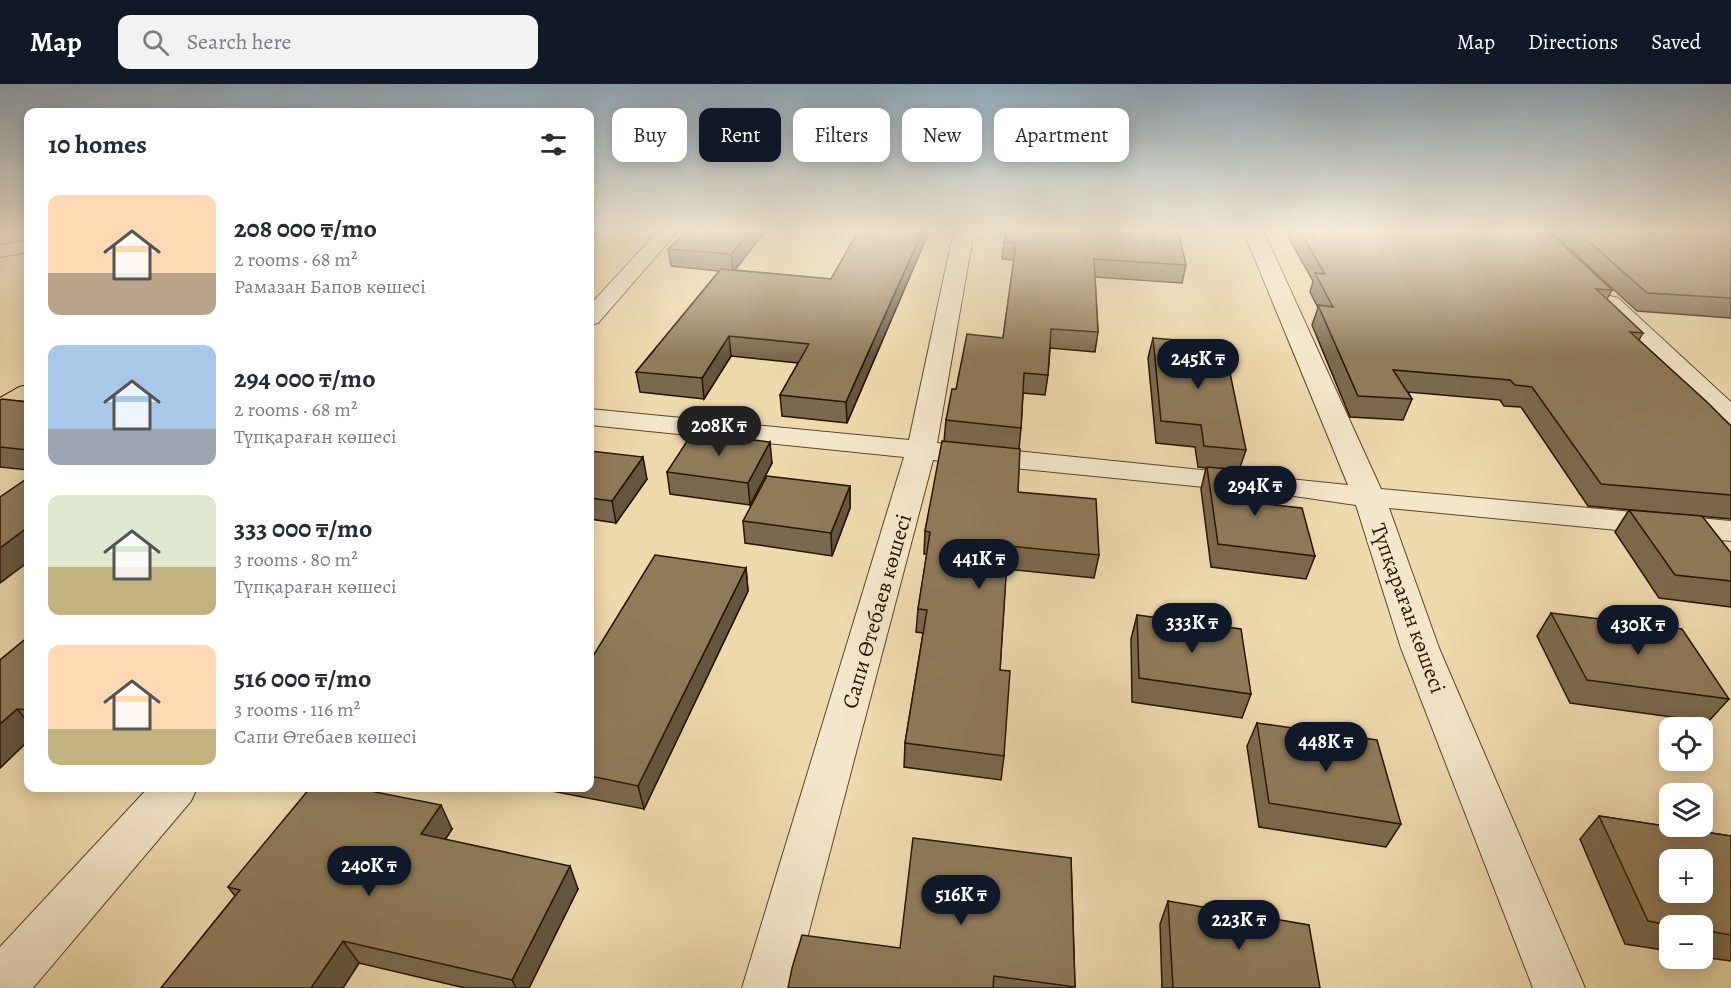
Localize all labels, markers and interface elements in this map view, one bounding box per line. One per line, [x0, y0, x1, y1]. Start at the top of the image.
search box [118, 15, 538, 69]
text: Map [30, 23, 82, 61]
icon: search [139, 26, 172, 59]
text: Search here [187, 27, 291, 57]
text: Map [1457, 28, 1495, 56]
text: Directions [1528, 28, 1618, 56]
text: Saved [1651, 28, 1701, 56]
chip: Buy [612, 108, 687, 162]
chip: Rent [699, 108, 781, 162]
chip: Filters [793, 108, 890, 162]
chip: New [902, 108, 982, 162]
chip: Apartment [994, 108, 1129, 162]
text: 10 homes [48, 127, 147, 162]
icon: filters [537, 128, 570, 161]
text: 208 000 ₸/mo [234, 211, 377, 246]
icon: home [96, 219, 168, 291]
text: 2 rooms · 68 m² [234, 246, 358, 273]
text: Рамазан Бапов көшесі [234, 273, 426, 300]
pin: 245K ₸ [1149, 339, 1247, 390]
text: 245K ₸ [1171, 345, 1225, 372]
text: 294 000 ₸/mo [234, 361, 376, 396]
icon: home [96, 369, 168, 441]
text: 2 rooms · 68 m² [234, 396, 358, 423]
pin: 208K ₸ [670, 406, 768, 457]
text: 208K ₸ [691, 412, 747, 439]
text: Түпқараған көшесі [234, 423, 397, 450]
pin: 294K ₸ [1206, 466, 1304, 517]
text: 294K ₸ [1228, 472, 1282, 499]
street label: Сапи Өтебаев көшесі [835, 510, 919, 712]
text: 333 000 ₸/mo [234, 511, 372, 546]
icon: home [96, 519, 168, 591]
street label: Түпқараған көшесі [1363, 519, 1453, 698]
pin: 441K ₸ [930, 539, 1028, 590]
text: 441K ₸ [953, 545, 1005, 572]
text: 3 rooms · 80 m² [234, 546, 358, 573]
text: Түпқараған көшесі [234, 573, 397, 600]
pin: 333K ₸ [1143, 603, 1241, 654]
pin: 430K ₸ [1589, 605, 1687, 656]
text: 333K ₸ [1166, 609, 1218, 636]
text: 430K ₸ [1611, 611, 1665, 638]
text: 516 000 ₸/mo [234, 661, 371, 696]
icon: home [96, 669, 168, 741]
text: 3 rooms · 116 m² [234, 696, 360, 723]
map controls [1659, 717, 1713, 969]
button: locate [1659, 717, 1713, 771]
pin: 448K ₸ [1277, 722, 1375, 773]
text: Сапи Өтебаев көшесі [234, 723, 417, 750]
text: 448K ₸ [1299, 728, 1353, 755]
button: layers [1659, 783, 1713, 837]
pin: 240K ₸ [320, 846, 418, 897]
button: + [1659, 849, 1713, 903]
text: 240K ₸ [341, 852, 397, 879]
pin: 516K ₸ [912, 875, 1010, 926]
text: 516K ₸ [935, 881, 987, 908]
pin: 223K ₸ [1190, 900, 1288, 951]
text: 223K ₸ [1212, 906, 1266, 933]
button: − [1659, 915, 1713, 969]

